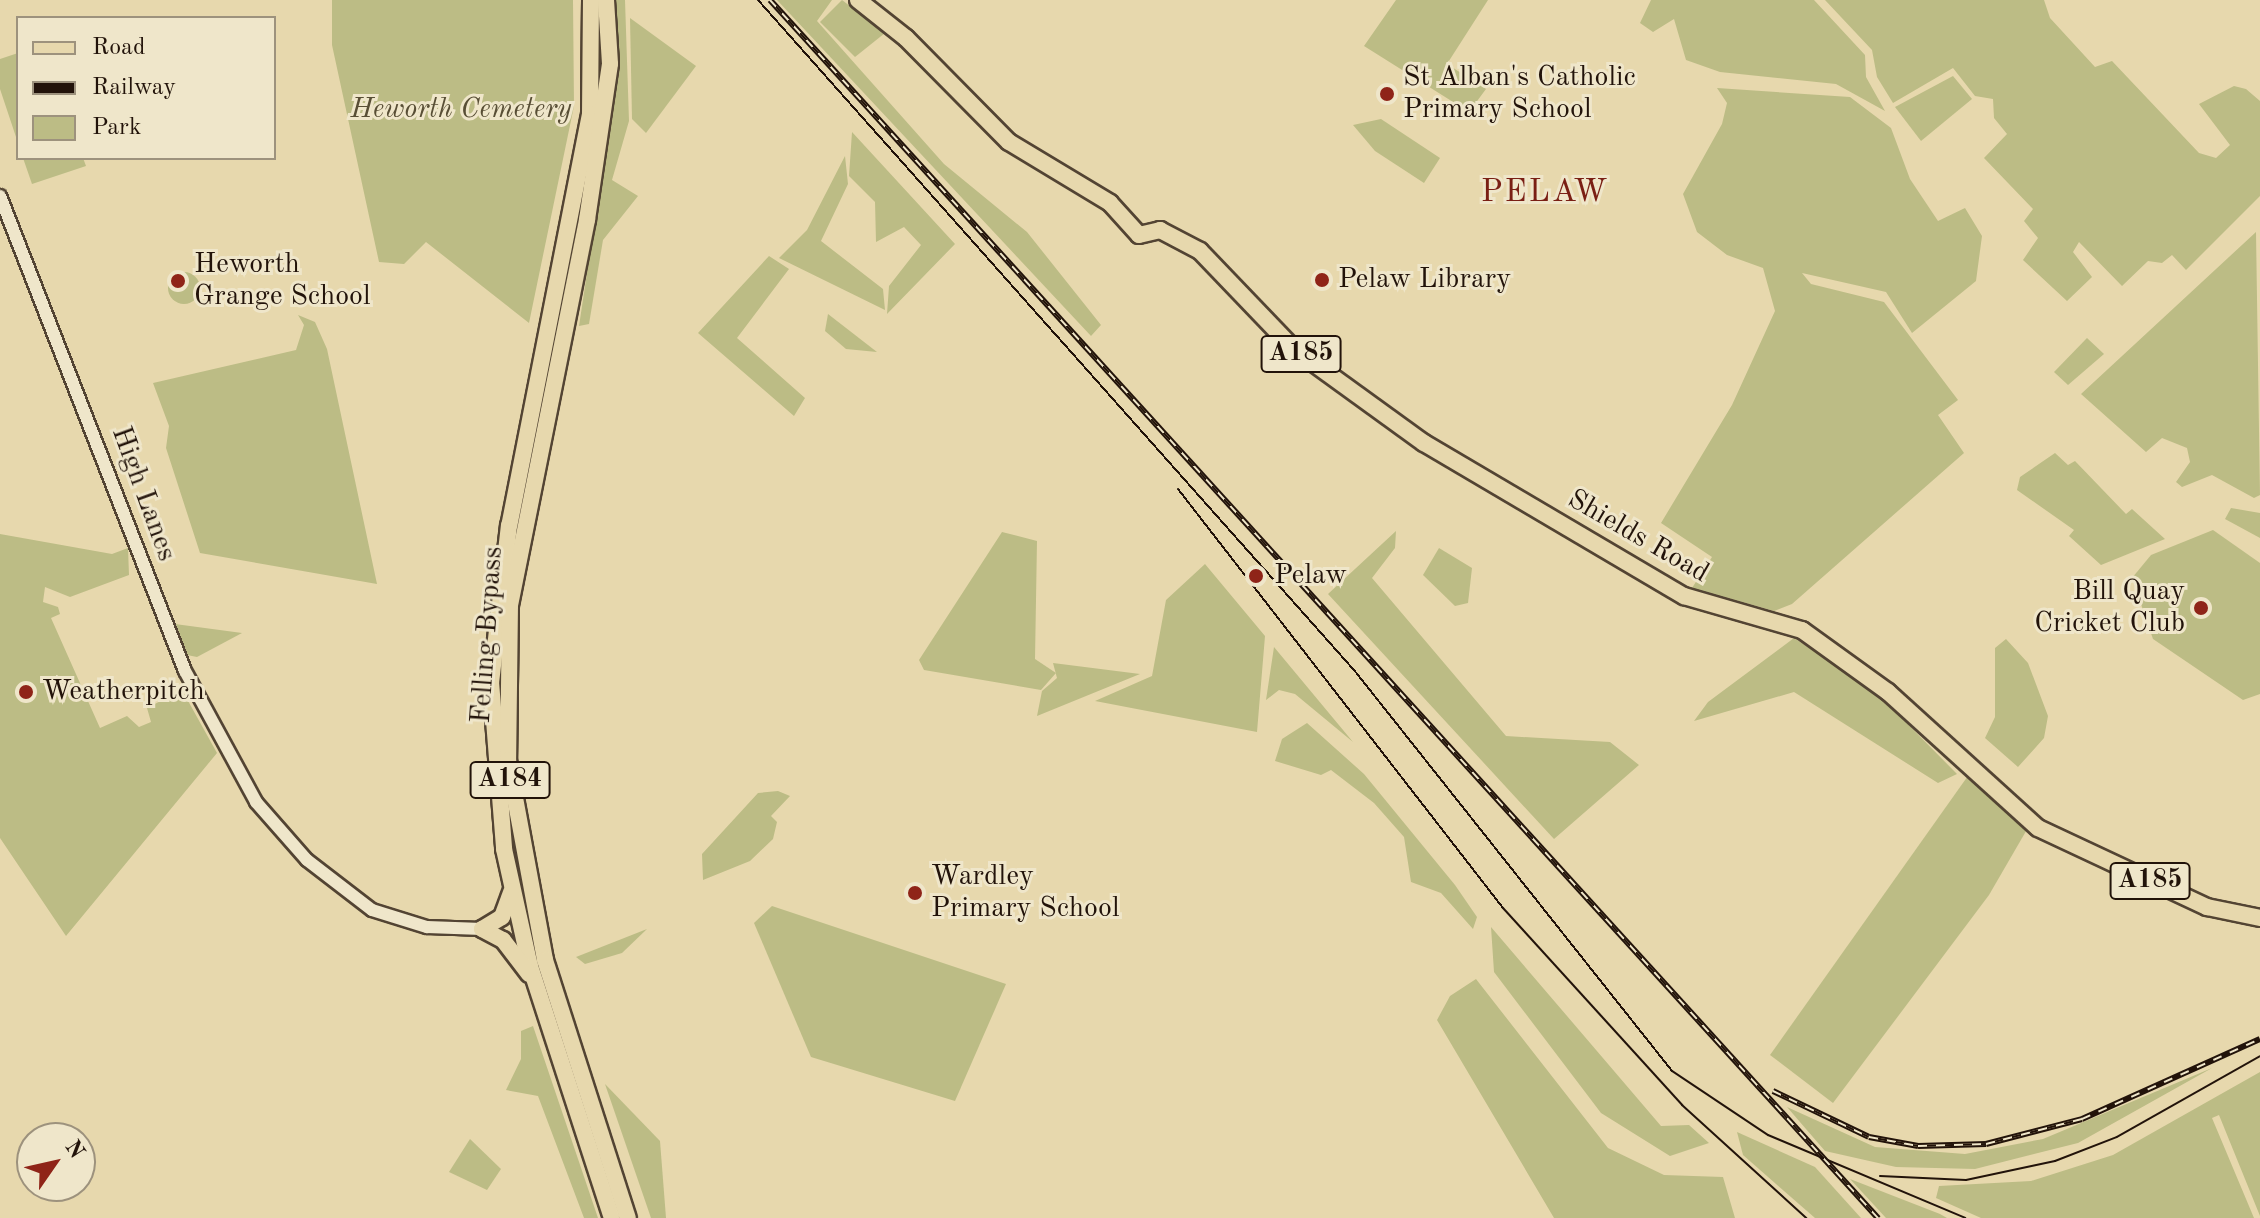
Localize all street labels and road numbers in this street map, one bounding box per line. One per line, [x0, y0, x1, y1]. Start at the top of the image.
road number: A185 [1259, 332, 1343, 376]
street label: High Lanes [103, 422, 183, 566]
street label: Shields Road [1561, 483, 1715, 591]
street label: Felling Bypass [465, 545, 511, 725]
road number: A184 [468, 758, 552, 802]
road number: A185 [2108, 859, 2192, 903]

